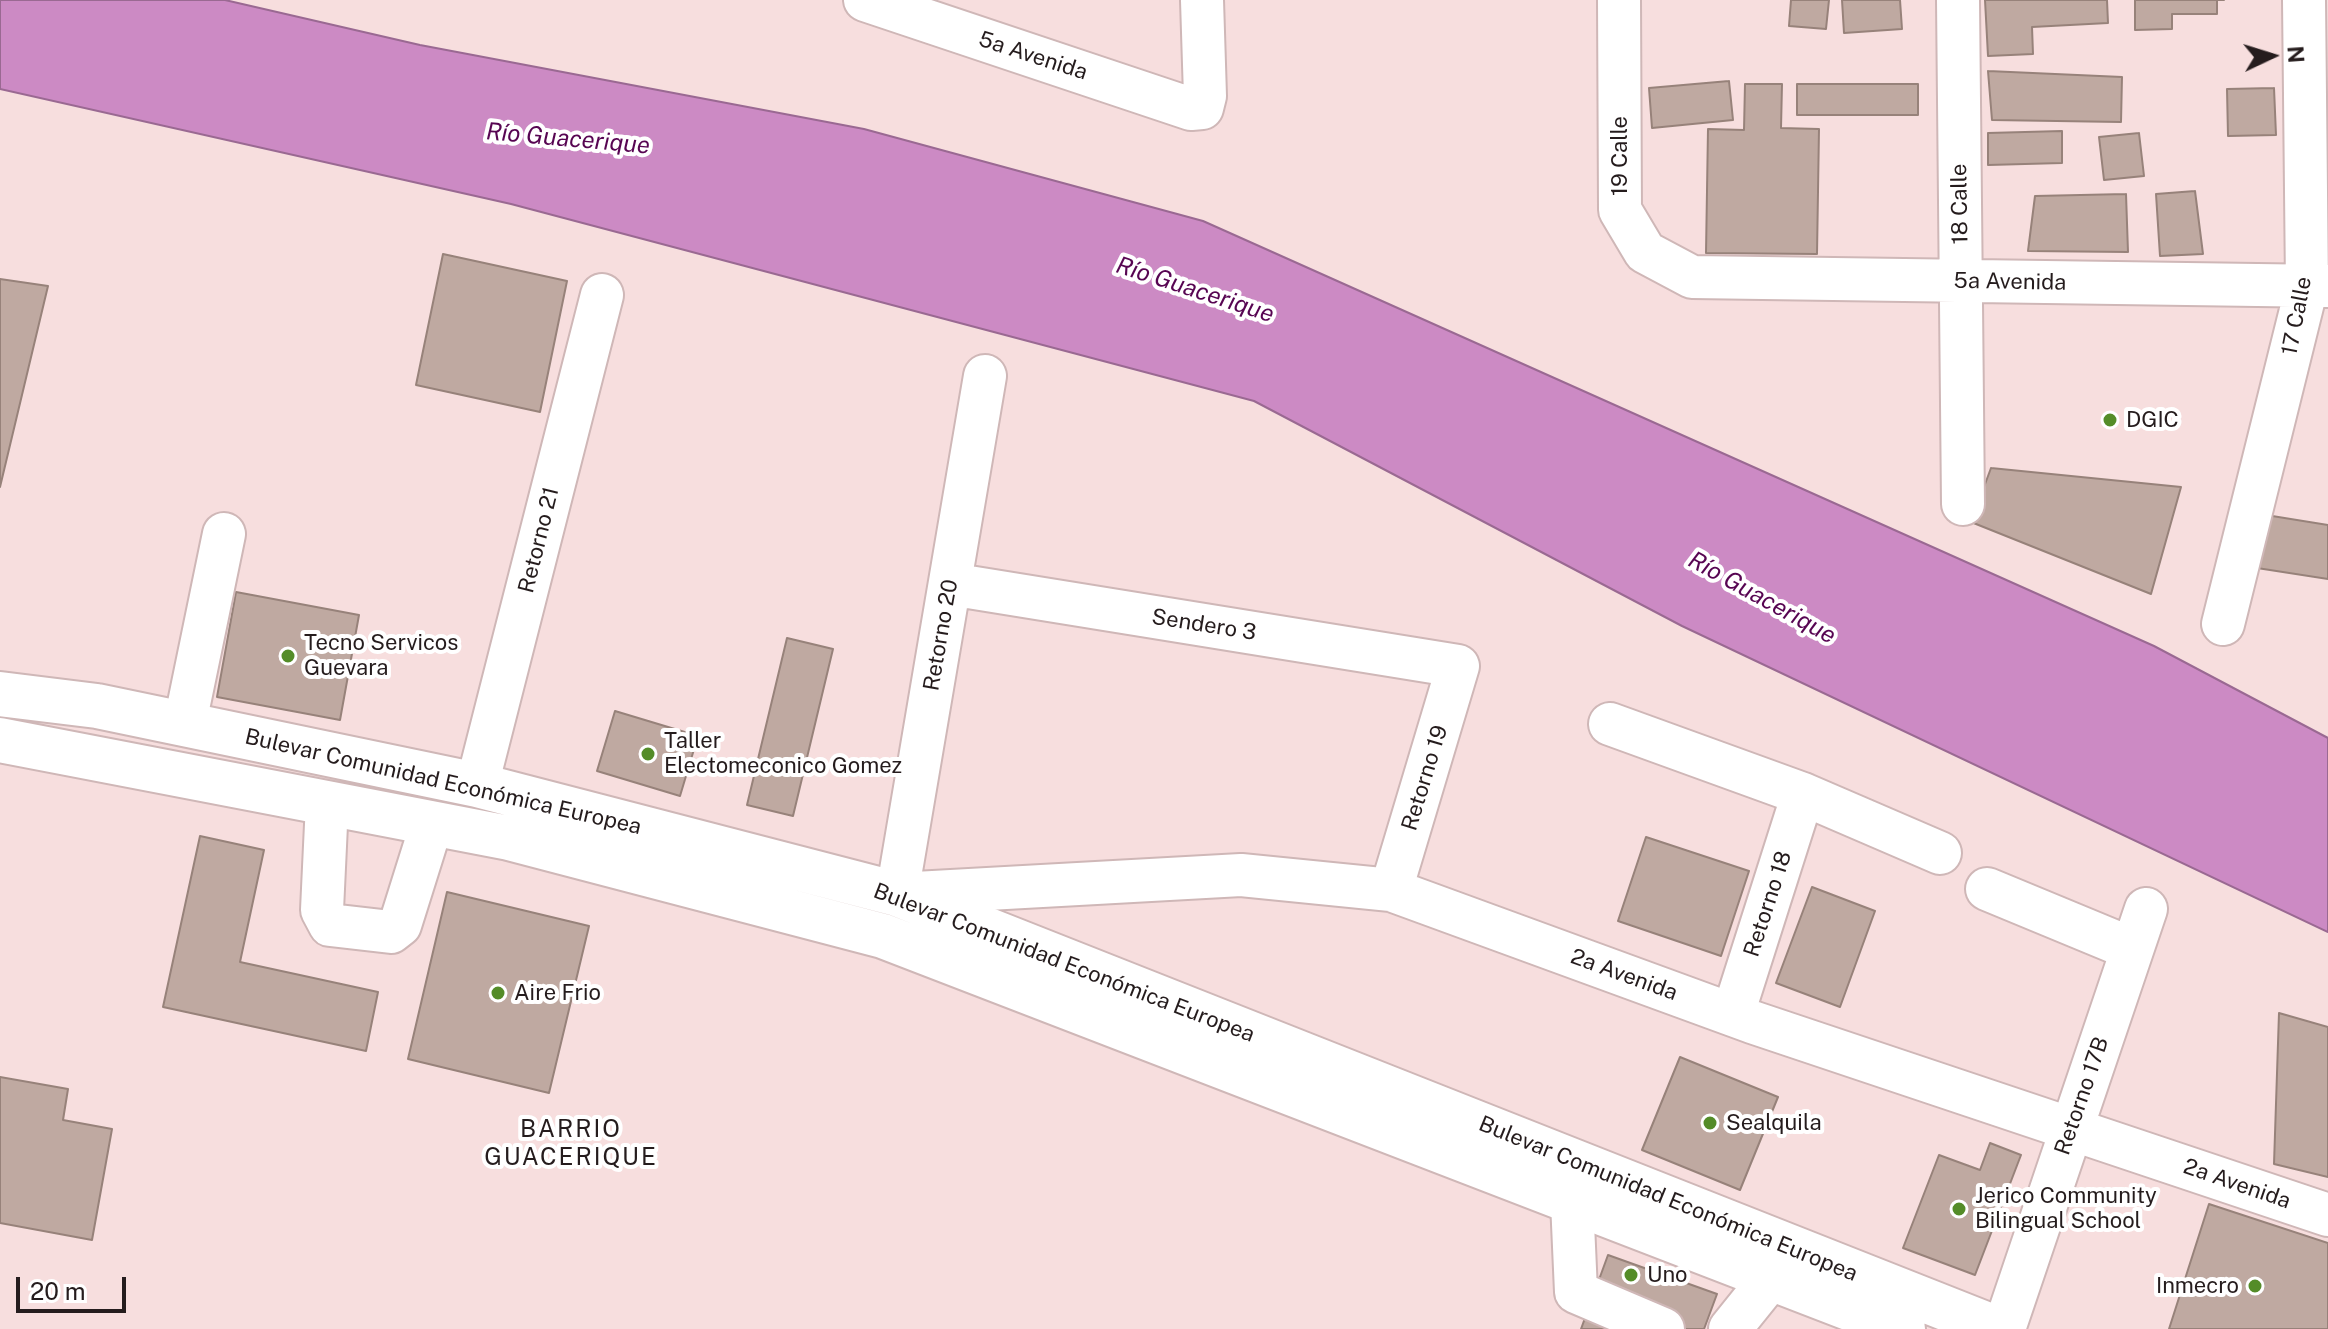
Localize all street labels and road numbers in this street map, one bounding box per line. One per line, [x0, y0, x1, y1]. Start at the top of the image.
street label: 5a Avenida [975, 26, 1091, 86]
street label: 19 Calle [1607, 116, 1633, 196]
street label: 18 Calle [1946, 163, 1974, 245]
street label: 5a Avenida [1953, 268, 2067, 296]
street label: 17 Calle [2276, 274, 2318, 358]
street label: Retorno 21 [513, 484, 565, 596]
street label: Retorno 20 [918, 577, 964, 693]
street label: Sendero 3 [1150, 604, 1258, 646]
street label: Retorno 19 [1396, 722, 1454, 834]
street label: Bulevar Comunidad Económica Europea [242, 723, 644, 841]
street label: Retorno 18 [1739, 848, 1797, 960]
street label: Bulevar Comunidad Económica Europea [870, 878, 1258, 1048]
street label: 2a Avenida [1567, 943, 1681, 1007]
street label: Retorno 17B [2049, 1033, 2115, 1159]
street label: Bulevar Comunidad Económica Europea [1475, 1111, 1861, 1287]
street label: 2a Avenida [2180, 1153, 2294, 1215]

